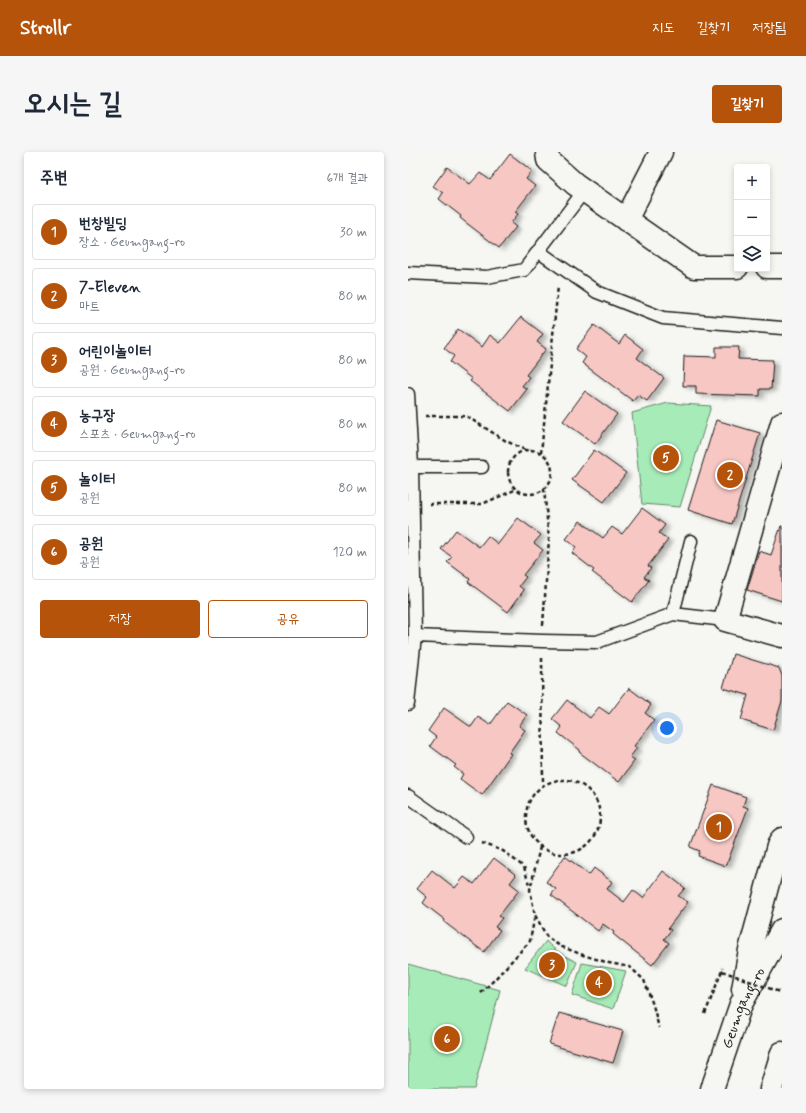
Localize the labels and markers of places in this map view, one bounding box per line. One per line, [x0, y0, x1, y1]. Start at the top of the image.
pin: 5 [653, 443, 679, 473]
pin: 2 [717, 460, 743, 490]
pin: 1 [706, 812, 732, 842]
pin: 3 [539, 950, 565, 980]
pin: 4 [586, 968, 612, 998]
pin: 6 [434, 1024, 460, 1054]

